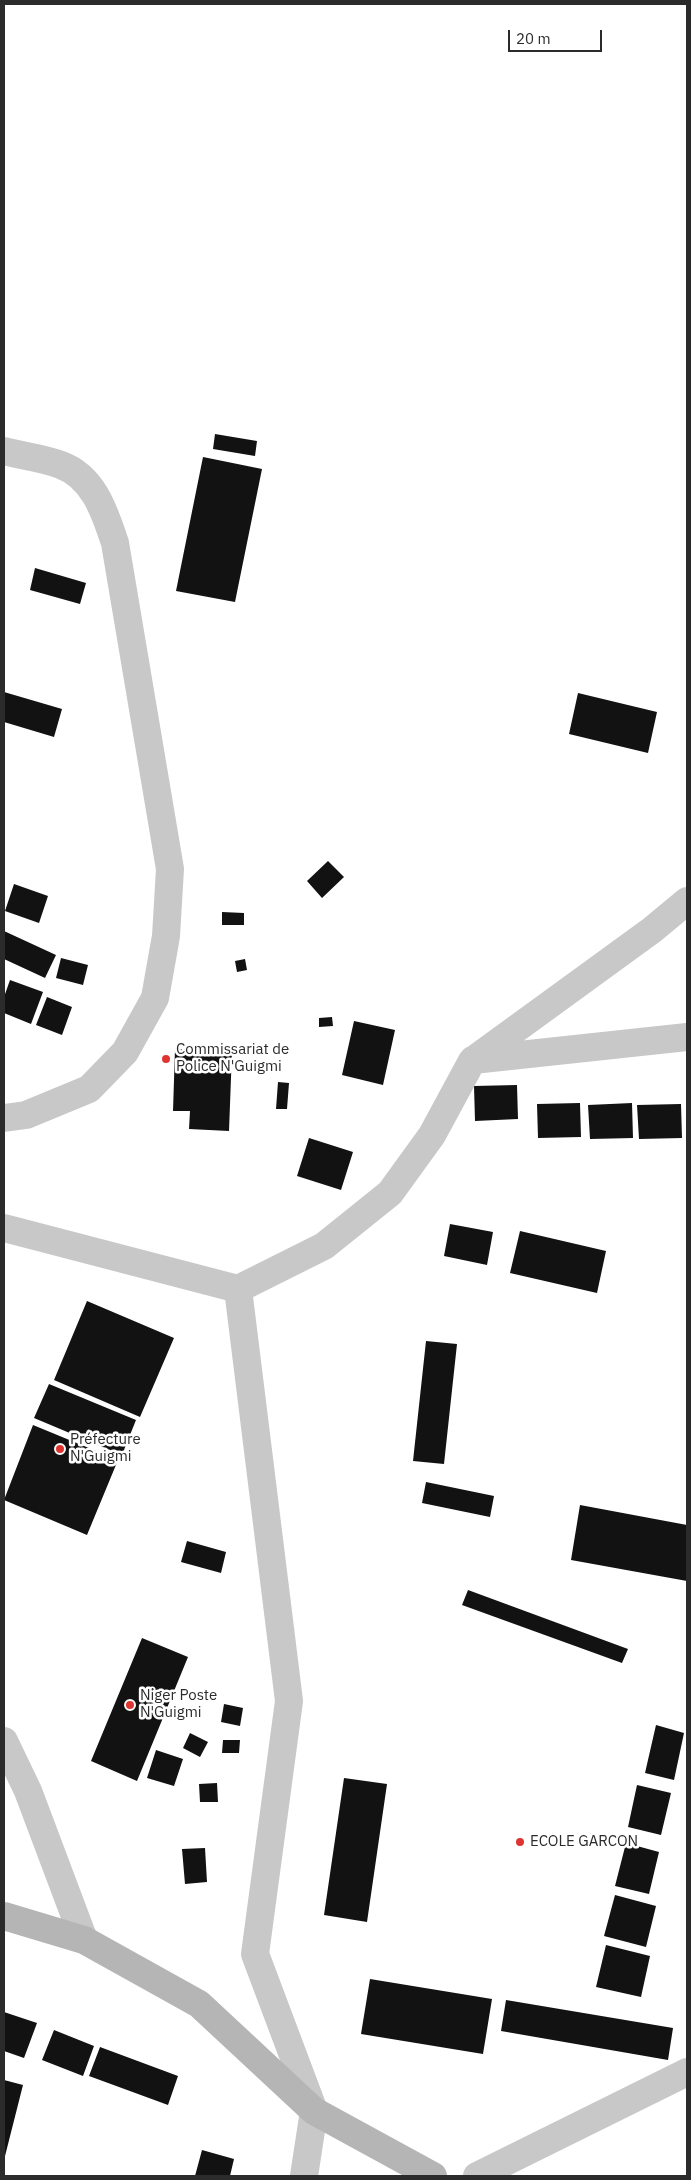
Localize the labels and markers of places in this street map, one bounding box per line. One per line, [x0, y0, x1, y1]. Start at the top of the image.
place label: Commissariat de Police N'Guigmi [176, 1041, 289, 1076]
marker: Commissariat de Police N'Guigmi [160, 1053, 172, 1065]
place label: Préfecture N'Guigmi [70, 1431, 141, 1466]
marker: Préfecture N'Guigmi [54, 1443, 66, 1455]
place label: Niger Poste N'Guigmi [140, 1687, 217, 1722]
marker: Niger Poste N'Guigmi [124, 1699, 136, 1711]
place label: ECOLE GARCON [530, 1833, 638, 1851]
marker: ECOLE GARCON [514, 1836, 526, 1848]

